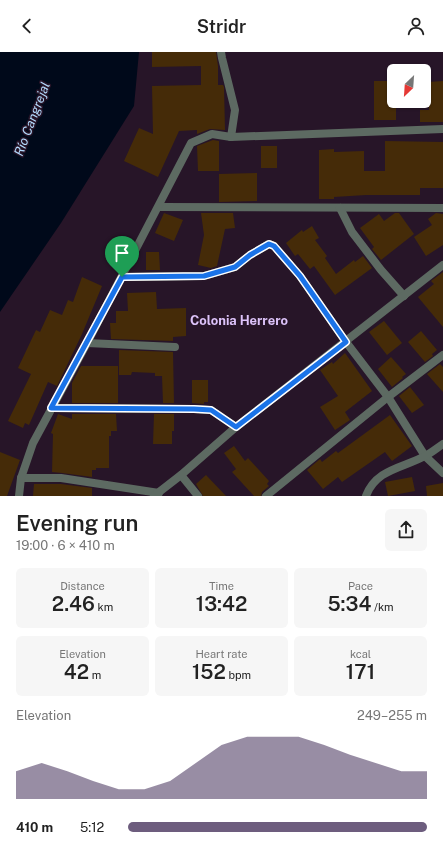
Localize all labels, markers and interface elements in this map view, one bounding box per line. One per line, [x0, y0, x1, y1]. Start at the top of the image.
icon: back [16, 15, 38, 37]
icon: person [405, 15, 427, 37]
text: Stridr [197, 16, 246, 37]
north arrow [387, 64, 431, 108]
map controls [387, 64, 431, 108]
water label: Río Cangrejal [11, 80, 53, 158]
pin [105, 236, 139, 277]
icon: arrive [111, 242, 133, 264]
district label: Colonia Herrero [190, 313, 288, 328]
button: share [385, 509, 427, 551]
text: Evening run [16, 510, 138, 536]
text: 19:00 · 6 × 410 m [16, 538, 115, 553]
text: Distance [60, 580, 105, 592]
text: Time [209, 580, 234, 592]
text: Pace [348, 580, 373, 592]
text: 2.46 [52, 592, 95, 616]
text: 13:42 [196, 592, 247, 616]
text: 5:34 [327, 592, 371, 616]
text: km [95, 601, 113, 613]
text: /km [371, 601, 394, 613]
text: Elevation [59, 648, 106, 660]
text: Heart rate [196, 648, 248, 660]
text: kcal [350, 648, 371, 660]
text: 42 [64, 660, 89, 684]
text: 152 [192, 660, 226, 684]
text: 171 [346, 660, 375, 684]
text: m [89, 669, 101, 681]
text: bpm [226, 669, 251, 681]
text: Elevation [16, 708, 71, 723]
text: 249–255 m [357, 708, 427, 723]
text: 410 m [16, 820, 53, 835]
text: 5:12 [80, 820, 104, 835]

